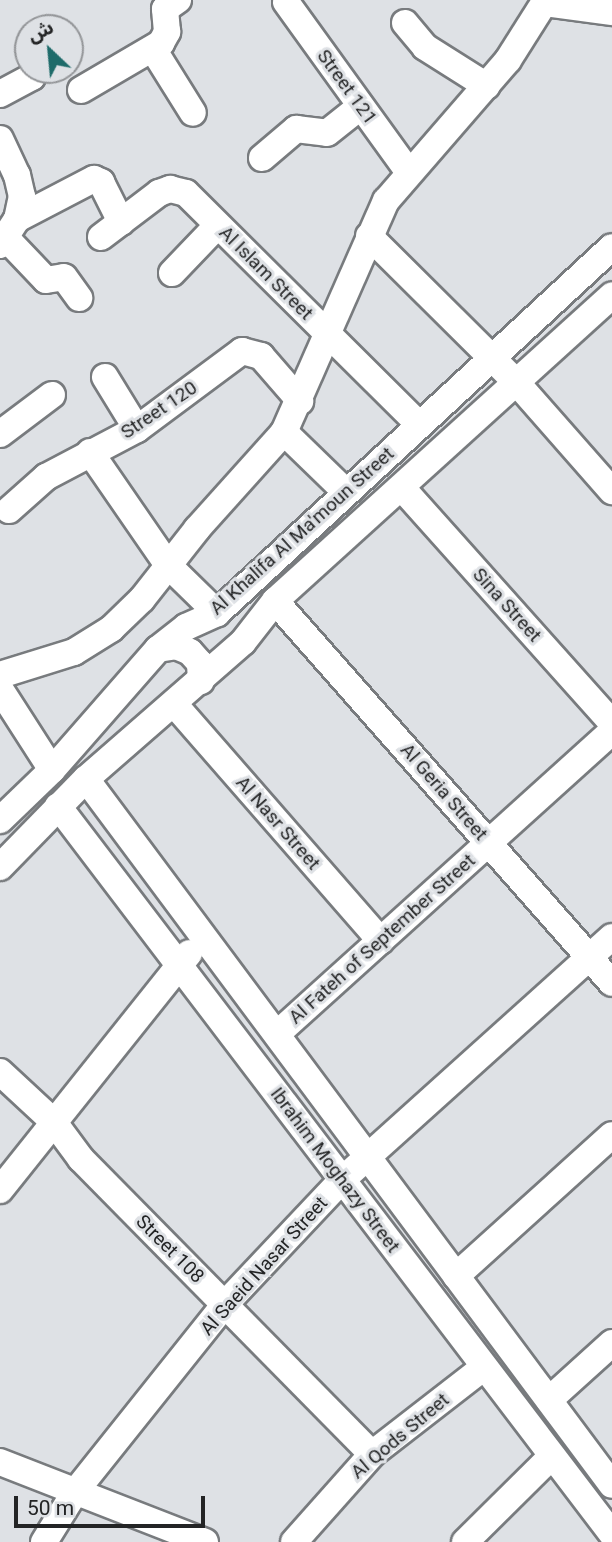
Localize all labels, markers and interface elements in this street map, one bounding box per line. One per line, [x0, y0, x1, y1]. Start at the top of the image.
north arrow [14, 14, 84, 84]
text: ش [24, 15, 57, 48]
street label: Street 121 [312, 45, 382, 129]
street label: Al Islam Street [214, 221, 318, 325]
street label: Street 120 [117, 376, 201, 444]
street label: Al Khalifa Al Ma'moun Street [205, 442, 399, 620]
street label: Sina Street [468, 563, 546, 647]
street label: Al Geria Street [396, 739, 492, 845]
street label: Al Nasr Street [231, 771, 325, 875]
street label: Al Fateh of September Street [284, 849, 480, 1029]
street label: Ibrahim Moghazy Street [265, 1083, 405, 1257]
street label: Al Saeid Nasar Street [196, 1192, 332, 1340]
street label: Street 108 [131, 1210, 209, 1288]
street label: Al Qods Street [346, 1388, 454, 1484]
scale bar [18, 1482, 208, 1526]
text: 50 m [27, 1496, 74, 1520]

